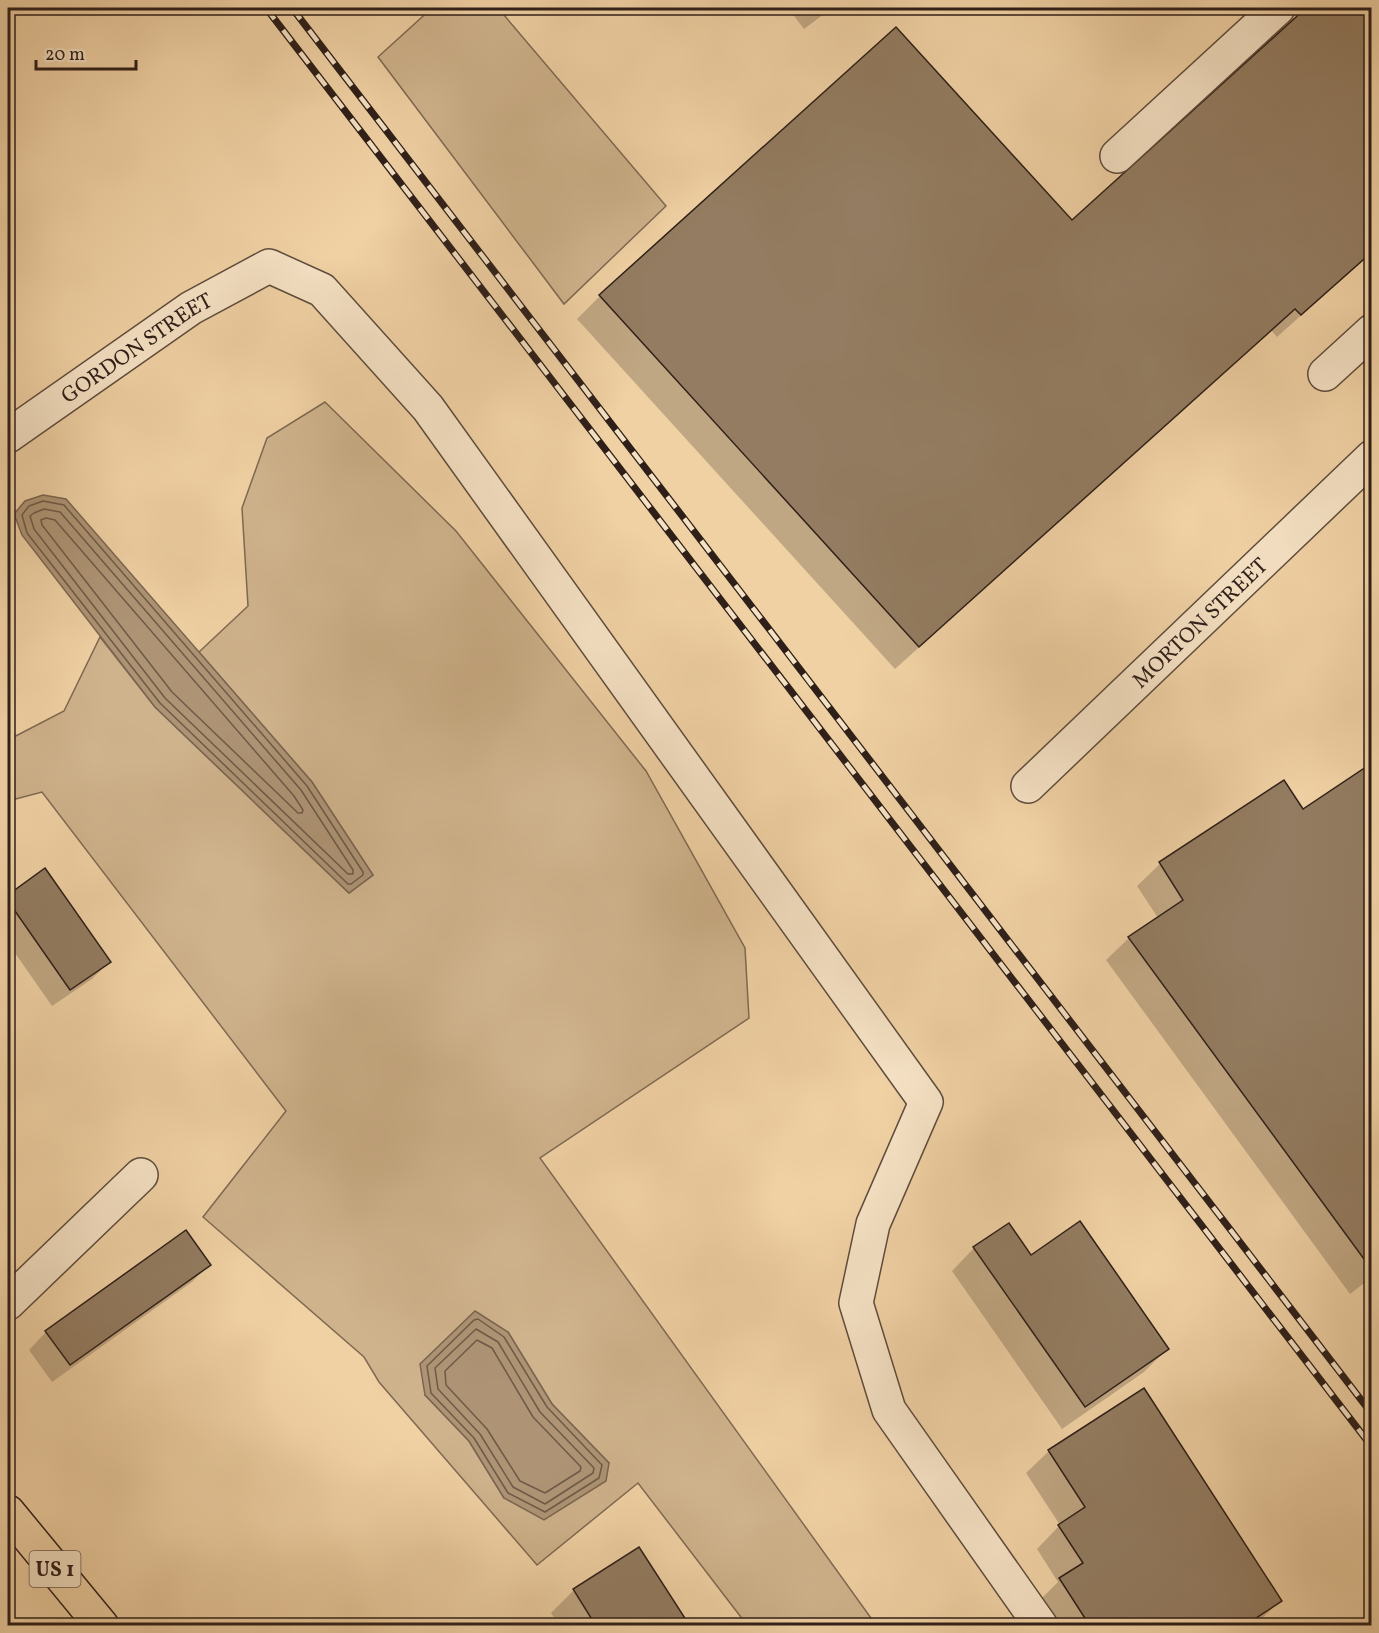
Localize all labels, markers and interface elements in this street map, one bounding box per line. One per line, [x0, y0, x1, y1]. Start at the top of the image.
scale bar [36, 33, 136, 71]
text: 20 m [45, 43, 85, 68]
street label: GORDON STREET [56, 286, 219, 412]
street label: MORTON STREET [1126, 551, 1276, 696]
road number: US 1 [29, 1551, 80, 1587]

